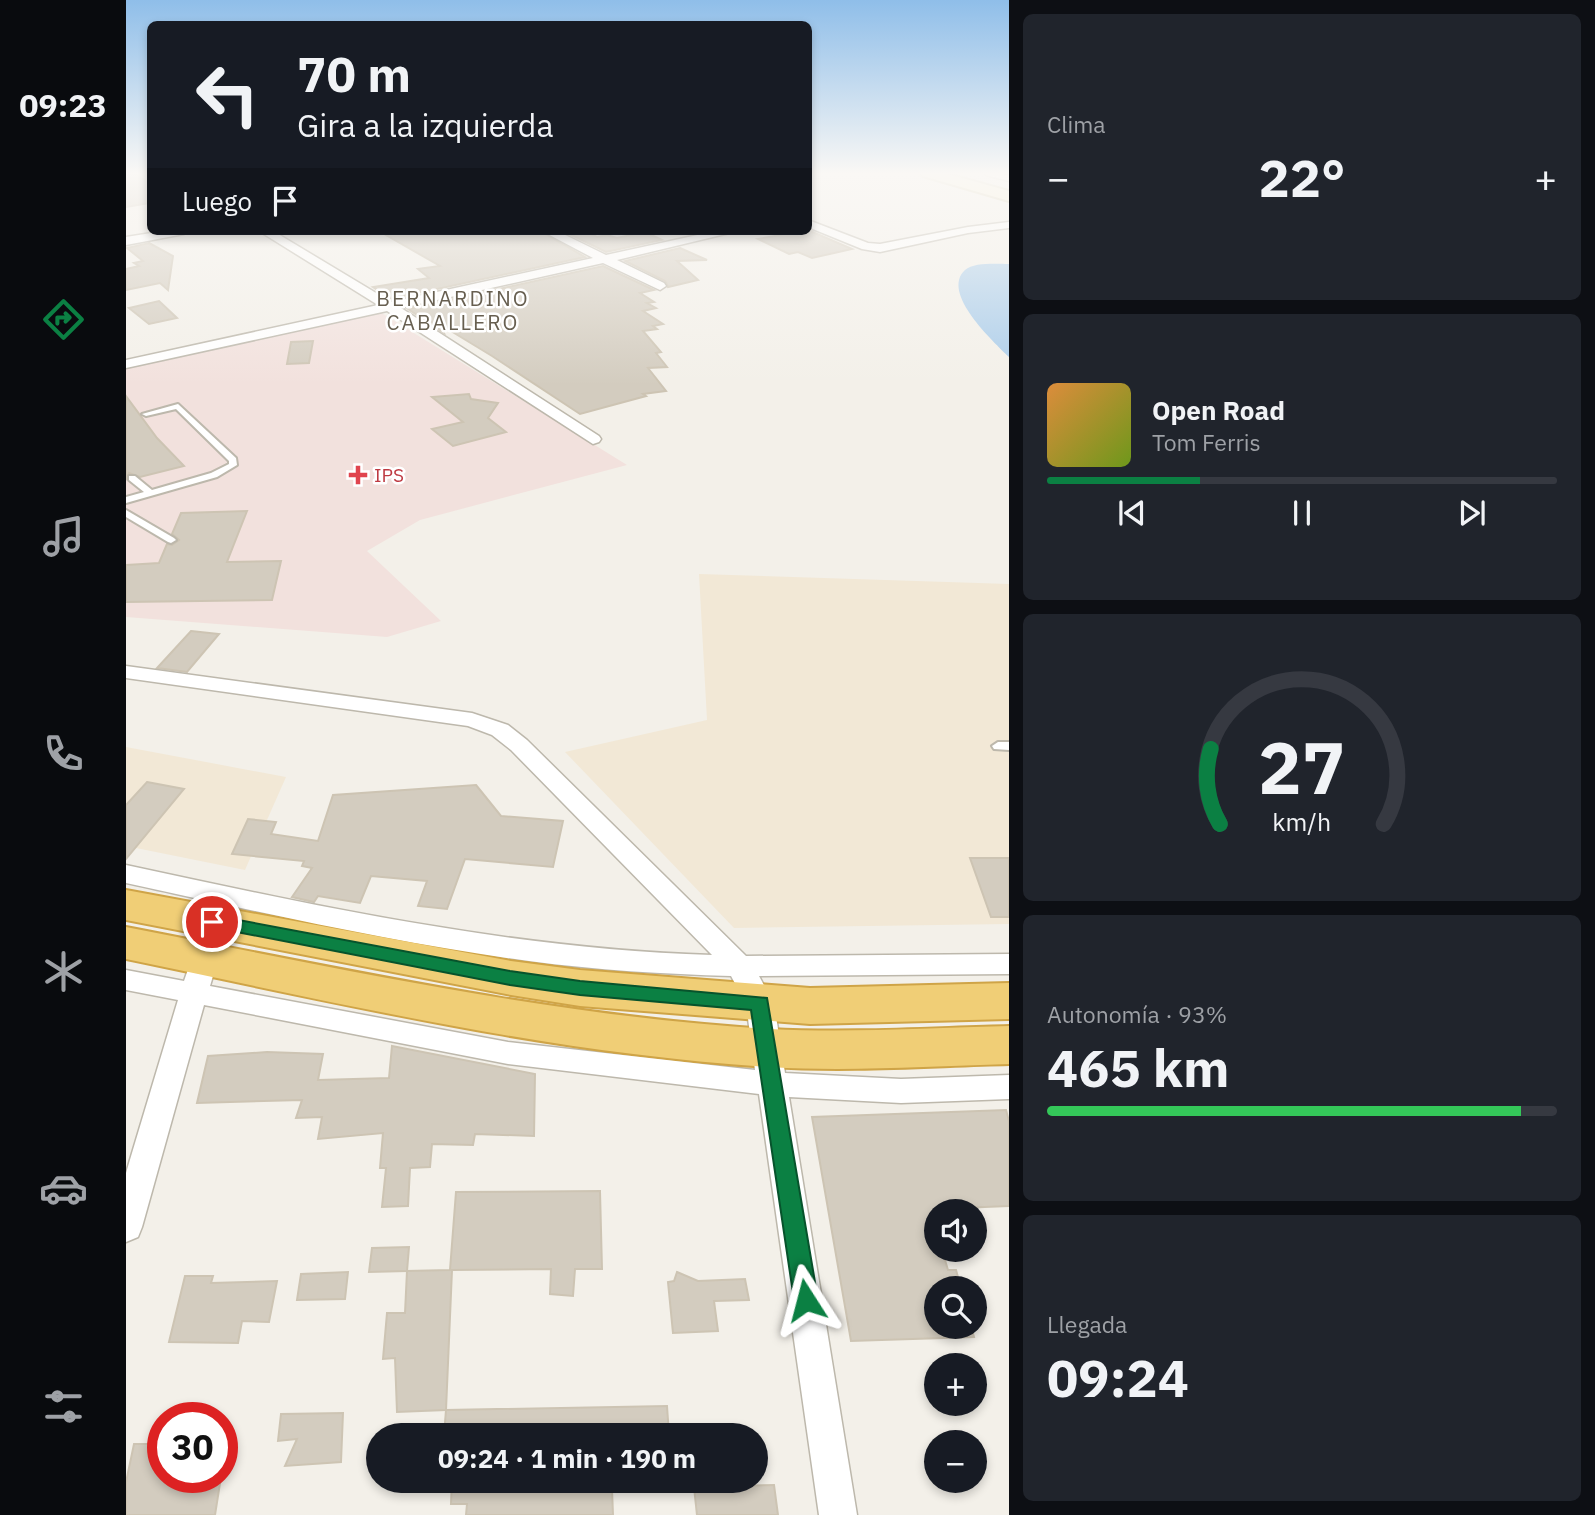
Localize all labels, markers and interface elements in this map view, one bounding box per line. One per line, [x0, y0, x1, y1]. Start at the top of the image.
text: 70 m [297, 42, 411, 105]
icon: left [182, 49, 273, 140]
text: 09:23 [19, 84, 107, 126]
text: Gira a la izquierda [297, 104, 554, 146]
text: Clima [1047, 109, 1106, 139]
text: 22° [1259, 144, 1345, 211]
text: − [1047, 153, 1070, 202]
text: + [1534, 153, 1557, 202]
icon: arrive [266, 182, 304, 220]
text: Luego [182, 184, 252, 218]
district label: BERNARDINO CABALLERO [376, 284, 530, 336]
icon: directions [39, 295, 88, 344]
text: Open Road [1152, 393, 1285, 427]
text: Tom Ferris [1152, 427, 1261, 457]
place label: IPS [374, 463, 404, 487]
marker: IPS [348, 465, 368, 485]
icon: previous [1113, 494, 1151, 532]
icon: pause [1283, 494, 1321, 532]
icon: next [1453, 494, 1491, 532]
icon: music [39, 512, 88, 561]
text: 27 [1258, 719, 1346, 814]
icon: phone [39, 729, 88, 778]
text: km/h [1273, 804, 1331, 837]
pin [182, 892, 242, 952]
icon: arrive [193, 903, 231, 941]
icon: climate [39, 947, 88, 996]
text: Autonomía · 93% [1047, 999, 1227, 1029]
text: 465 km [1047, 1034, 1229, 1101]
icon: car [39, 1164, 88, 1213]
map controls [924, 1199, 987, 1493]
button: sound [924, 1199, 987, 1262]
position arrow [769, 1263, 843, 1337]
button: search [924, 1276, 987, 1339]
text: Llegada [1047, 1309, 1127, 1339]
text: 09:24 [1047, 1344, 1189, 1411]
button: + [924, 1353, 987, 1416]
icon: filters [39, 1382, 88, 1431]
speed limit sign: 30 [147, 1402, 238, 1493]
button: − [924, 1430, 987, 1493]
text: 09:24 · 1 min · 190 m [438, 1441, 696, 1475]

